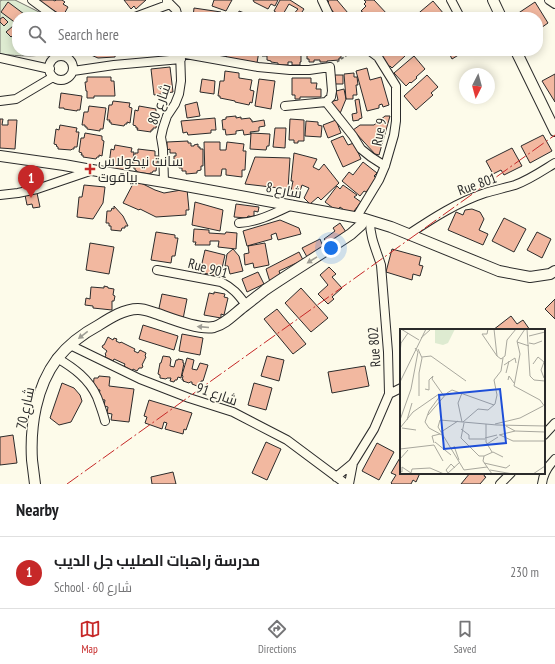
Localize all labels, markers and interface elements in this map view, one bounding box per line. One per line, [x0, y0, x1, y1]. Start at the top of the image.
search box [12, 12, 543, 56]
icon: search [26, 23, 48, 45]
text: Search here [58, 25, 119, 44]
north arrow [459, 68, 495, 104]
street label: شارع 80 [143, 81, 175, 127]
street label: Rue 9 [368, 117, 390, 147]
place label: سانت نيكولاس بياقوت [98, 152, 183, 186]
marker: سانت نيكولاس بياقوت [85, 164, 95, 174]
pin: 1 [18, 165, 44, 198]
street label: Rue 801 [455, 169, 499, 199]
street label: شارع 8 [264, 178, 304, 202]
your location [321, 238, 341, 258]
street label: Rue 901 [186, 254, 230, 282]
one-way arrow [306, 256, 318, 263]
one-way arrow [197, 323, 209, 330]
street label: Rue 802 [364, 326, 384, 368]
inset map [400, 329, 545, 474]
one-way arrow [77, 331, 88, 339]
street label: شارع 91 [194, 379, 240, 409]
street label: شارع 70 [12, 385, 38, 431]
text: Nearby [16, 499, 59, 521]
text: مدرسة راهبات الصليب جل الديب [54, 551, 260, 570]
text: 1 [26, 564, 32, 581]
text: 230 m [510, 564, 539, 581]
text: School · شارع 60 [54, 579, 132, 596]
tab: Map [79, 618, 101, 656]
tab: Directions [258, 618, 296, 656]
tab: Saved [454, 618, 476, 656]

